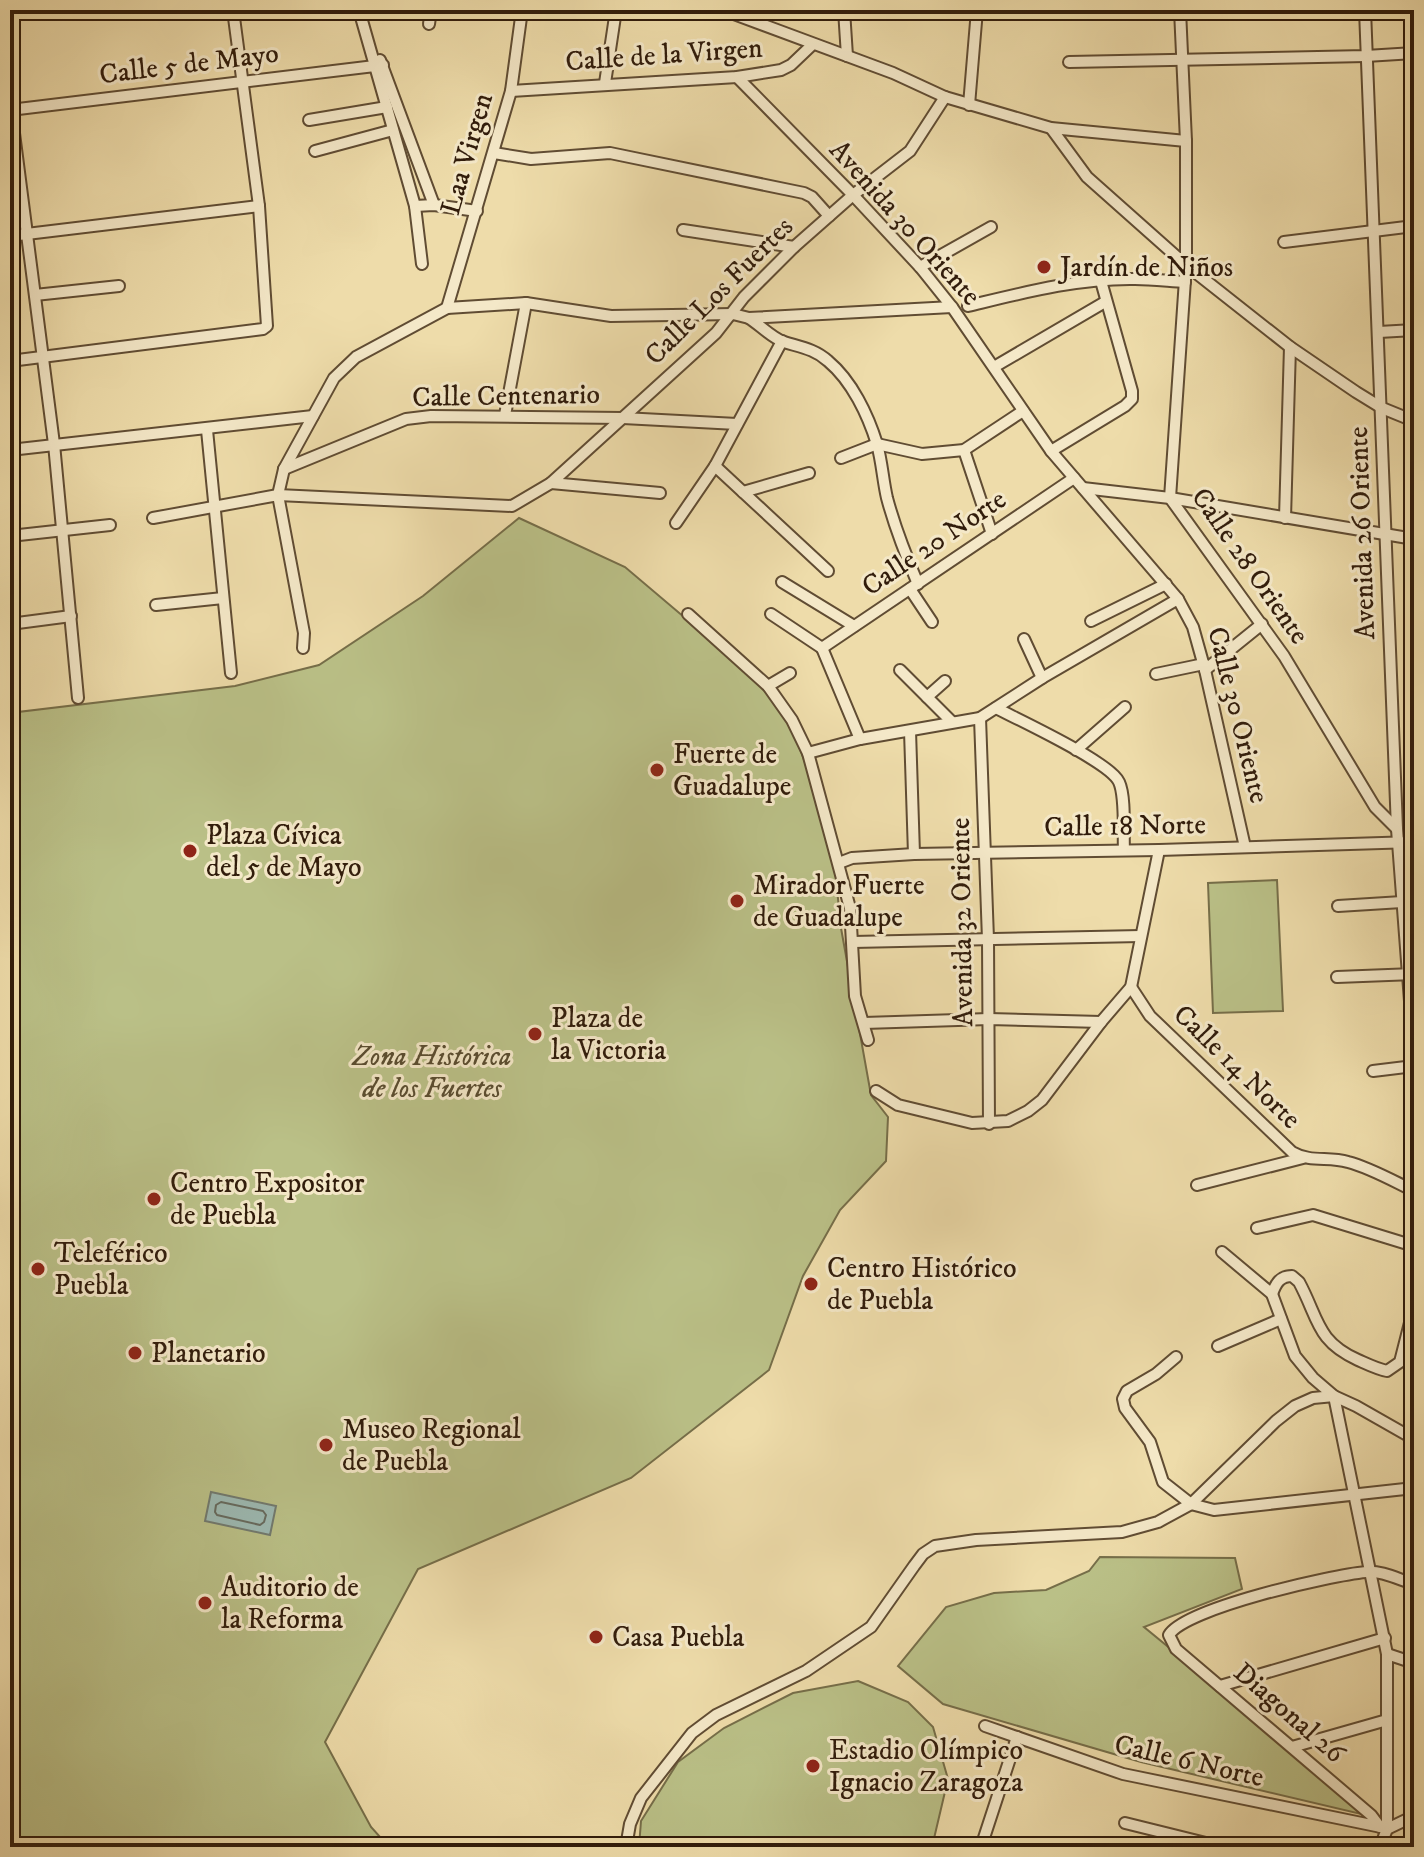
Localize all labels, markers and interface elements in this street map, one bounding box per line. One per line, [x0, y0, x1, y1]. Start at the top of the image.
street label: Calle de la Virgen [564, 31, 764, 79]
street label: Calle 5 de Mayo [97, 36, 281, 92]
street label: Laa Virgen [433, 89, 501, 219]
street label: Avenida 30 Oriente [822, 133, 988, 313]
street label: Calle Los Fuertes [637, 209, 801, 373]
place label: Jardín de Niños [1057, 250, 1233, 285]
marker: Jardín de Niños [1035, 258, 1053, 276]
street label: Calle Centenario [412, 377, 600, 415]
street label: Avenida 26 Oriente [1341, 426, 1383, 640]
street label: Calle 28 Oriente [1183, 481, 1317, 651]
street label: Calle 20 Norte [855, 482, 1013, 604]
street label: Calle 30 Oriente [1199, 623, 1277, 807]
place label: Fuerte de Guadalupe [673, 737, 791, 804]
marker: Fuerte de Guadalupe [648, 761, 666, 779]
street label: Calle 18 Norte [1044, 807, 1206, 845]
street label: Avenida 32 Oriente [943, 817, 981, 1027]
place label: Plaza Cívica del 5 de Mayo [206, 818, 362, 885]
marker: Plaza Cívica del 5 de Mayo [181, 842, 199, 860]
place label: Mirador Fuerte de Guadalupe [753, 868, 925, 935]
marker: Mirador Fuerte de Guadalupe [728, 892, 746, 910]
street label: Calle 14 Norte [1166, 997, 1308, 1137]
place label: Plaza de la Victoria [551, 1001, 666, 1068]
marker: Plaza de la Victoria [526, 1025, 544, 1043]
park label: Zona Histórica de los Fuertes [351, 1039, 511, 1106]
place label: Centro Expositor de Puebla [170, 1166, 365, 1233]
marker: Centro Expositor de Puebla [145, 1190, 163, 1208]
place label: Teleférico Puebla [54, 1236, 168, 1303]
place label: Centro Histórico de Puebla [827, 1251, 1017, 1318]
marker: Teleférico Puebla [29, 1260, 47, 1278]
marker: Centro Histórico de Puebla [802, 1275, 820, 1293]
place label: Planetario [151, 1336, 266, 1371]
marker: Planetario [126, 1344, 144, 1362]
place label: Museo Regional de Puebla [342, 1412, 521, 1479]
marker: Museo Regional de Puebla [317, 1436, 335, 1454]
place label: Auditorio de la Reforma [221, 1570, 359, 1637]
marker: Auditorio de la Reforma [196, 1594, 214, 1612]
place label: Casa Puebla [612, 1620, 745, 1655]
marker: Casa Puebla [587, 1628, 605, 1646]
street label: Diagonal 26 [1226, 1655, 1353, 1772]
street label: Calle 6 Norte [1111, 1727, 1267, 1795]
place label: Estadio Olímpico Ignacio Zaragoza [829, 1733, 1023, 1800]
marker: Estadio Olímpico Ignacio Zaragoza [804, 1757, 822, 1775]

